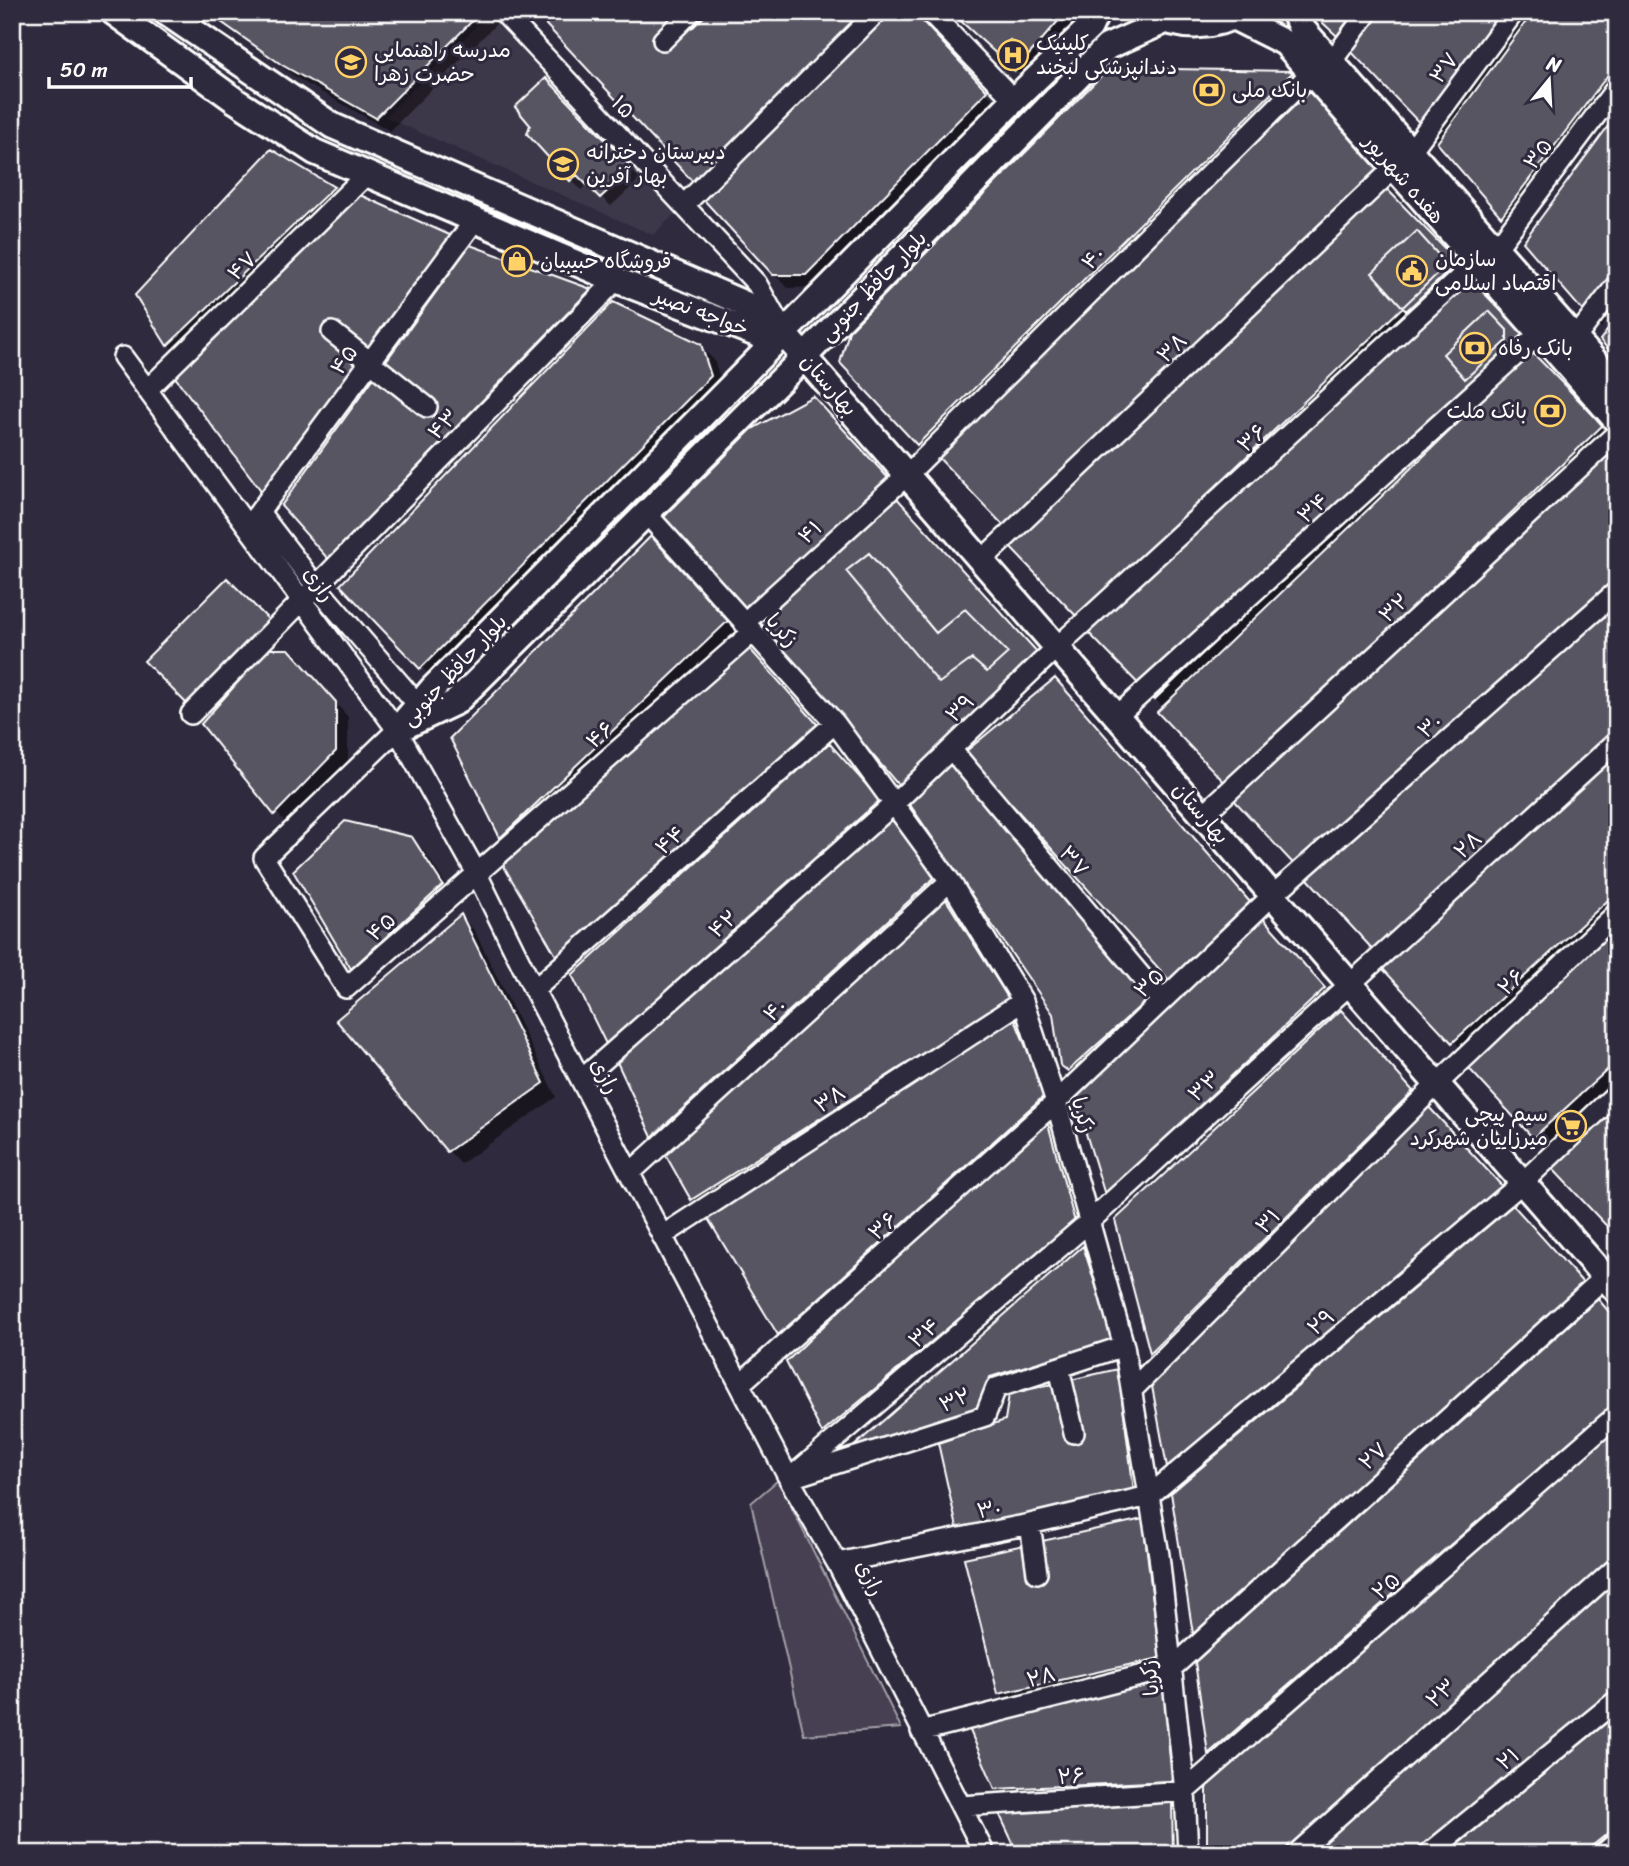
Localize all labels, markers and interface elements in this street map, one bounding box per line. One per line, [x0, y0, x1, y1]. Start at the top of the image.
place label: کلینیک دندانپزشکی لبخند [1036, 24, 1177, 86]
place label: مدرسه راهنمایی حضرت زهرا [374, 31, 511, 93]
hospital icon: کلینیک دندانپزشکی لبخند [996, 38, 1030, 72]
street label: ۳۷ [1419, 44, 1469, 92]
school or university icon: مدرسه راهنمایی حضرت زهرا [334, 45, 368, 79]
scale bar [49, 46, 191, 90]
north arrow [1514, 46, 1584, 116]
text: N [1542, 46, 1566, 82]
text: 50 m [60, 51, 108, 89]
place label: بانک ملی [1232, 71, 1307, 109]
bank icon: بانک ملی [1192, 73, 1226, 107]
street label: ۱۵ [602, 86, 644, 128]
street label: هفده شهریور [1352, 123, 1455, 233]
street label: ۳۵ [1513, 130, 1563, 178]
place label: دبیرستان دخترانه بهار آفرین [586, 133, 726, 195]
school or university icon: دبیرستان دخترانه بهار آفرین [546, 147, 580, 181]
street label: بلوار حافظ جنوبی [809, 221, 937, 351]
street label: ۴۰ [1072, 237, 1114, 279]
place label: سازمان اقتصاد اسلامی [1435, 240, 1557, 302]
street label: ۴۷ [218, 242, 266, 290]
place label: فروشگاه حبیبیان [540, 242, 672, 280]
shop icon: فروشگاه حبیبیان [500, 244, 534, 278]
public building icon: سازمان اقتصاد اسلامی [1395, 254, 1429, 288]
street label: خواجه نصیر [646, 276, 754, 348]
street label: ۳۸ [1147, 323, 1197, 373]
place label: بانک رفاه [1498, 329, 1573, 367]
bank icon: بانک رفاه [1458, 331, 1492, 365]
street label: ۴۵ [320, 337, 368, 383]
street label: بهارستان [790, 345, 868, 425]
place label: بانک ملت [1446, 392, 1527, 430]
bank icon: بانک ملت [1533, 394, 1567, 428]
street label: ۴۳ [418, 399, 468, 449]
street label: ۳۶ [1228, 414, 1276, 462]
street label: ۳۴ [1288, 483, 1338, 533]
street label: ۴۱ [789, 510, 831, 554]
street label: رازی [293, 558, 345, 610]
street label: ۳۲ [1370, 583, 1418, 633]
street label: بلوار حافظ جنوبی [391, 604, 517, 736]
street label: زکریا [756, 604, 808, 656]
street label: ۳۹ [936, 684, 984, 732]
street label: ۳۰ [1408, 704, 1452, 748]
street label: ۴۶ [577, 711, 623, 759]
street label: بهارستان [1162, 773, 1240, 853]
street label: ۴۴ [646, 815, 694, 865]
street label: ۲۸ [1445, 821, 1491, 869]
street label: ۳۷ [1049, 837, 1099, 885]
street label: ۴۲ [699, 900, 747, 948]
street label: ۴۵ [357, 903, 405, 951]
street label: ۳۵ [1124, 958, 1174, 1008]
street label: ۲۶ [1488, 959, 1534, 1005]
street label: ۴۰ [754, 988, 796, 1032]
street label: رازی [580, 1051, 630, 1101]
street label: ۳۳ [1179, 1060, 1229, 1112]
street label: ۳۸ [806, 1074, 854, 1124]
street label: زکریا [1060, 1092, 1106, 1138]
place label: سیم پیچی میرزاییان شهرکرد [1410, 1095, 1548, 1157]
supermarket icon: سیم پیچی میرزاییان شهرکرد [1554, 1109, 1588, 1143]
street label: ۳۱ [1246, 1199, 1290, 1243]
street label: ۳۶ [859, 1202, 907, 1250]
street label: ۲۹ [1298, 1299, 1344, 1345]
street label: ۳۴ [899, 1308, 949, 1358]
street label: ۳۲ [933, 1376, 977, 1424]
street label: ۲۷ [1349, 1432, 1397, 1480]
street label: ۳۰ [974, 1488, 1004, 1530]
street label: رازی [845, 1553, 895, 1603]
street label: ۲۵ [1363, 1562, 1409, 1610]
street label: ۲۸ [1022, 1655, 1060, 1699]
street label: زکریا [1129, 1658, 1171, 1698]
street label: ۲۳ [1417, 1668, 1465, 1718]
street label: ۲۱ [1488, 1737, 1528, 1781]
street label: ۲۶ [1056, 1756, 1086, 1796]

